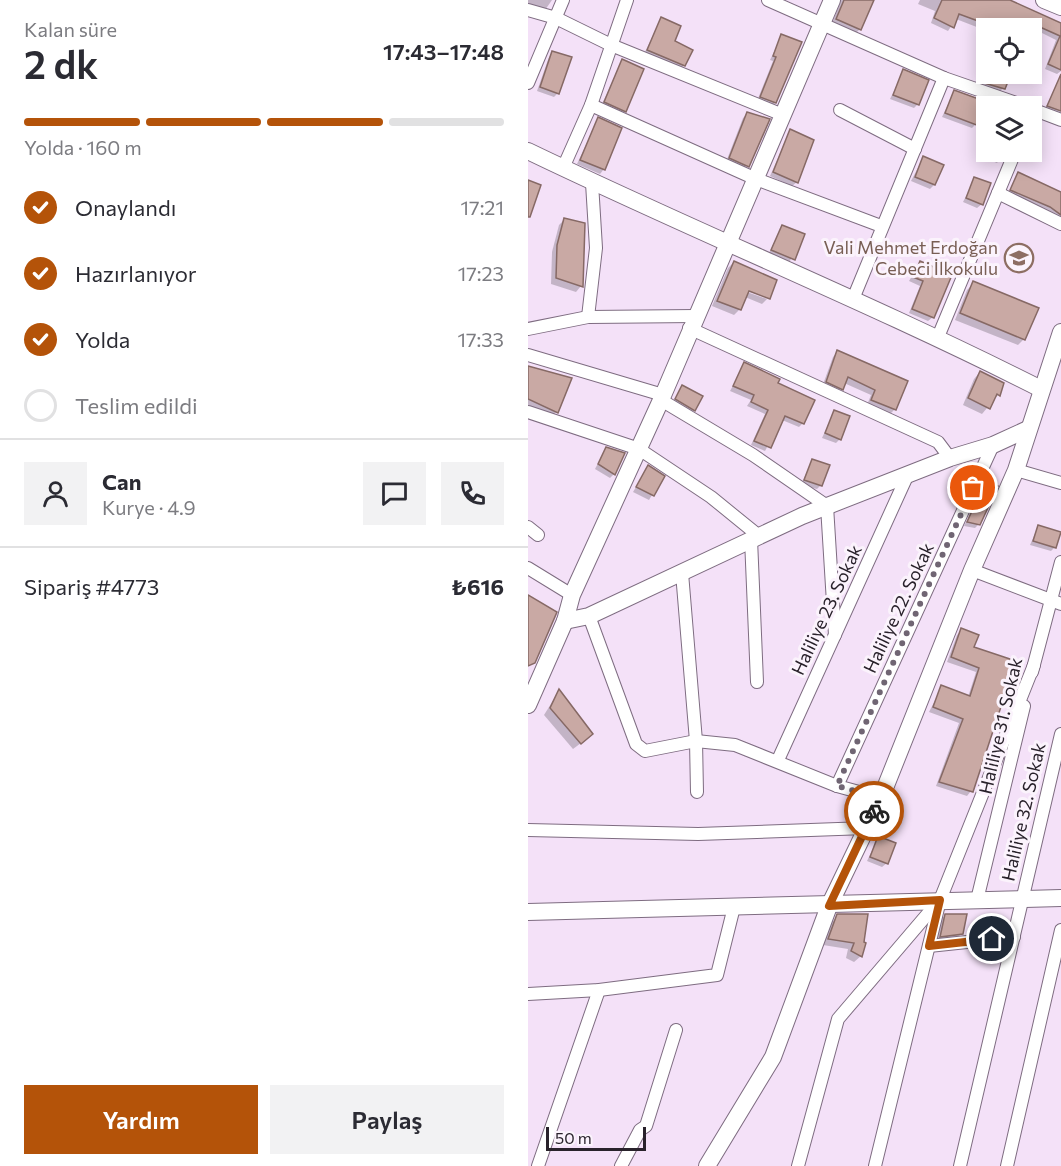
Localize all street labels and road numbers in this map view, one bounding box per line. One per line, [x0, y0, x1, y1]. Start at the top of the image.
street label: Haliliye 22. Sokak [858, 539, 938, 676]
street label: Haliliye 23. Sokak [786, 541, 866, 678]
street label: Haliliye 31. Sokak [974, 655, 1026, 796]
street label: Haliliye 32. Sokak [996, 740, 1050, 883]

